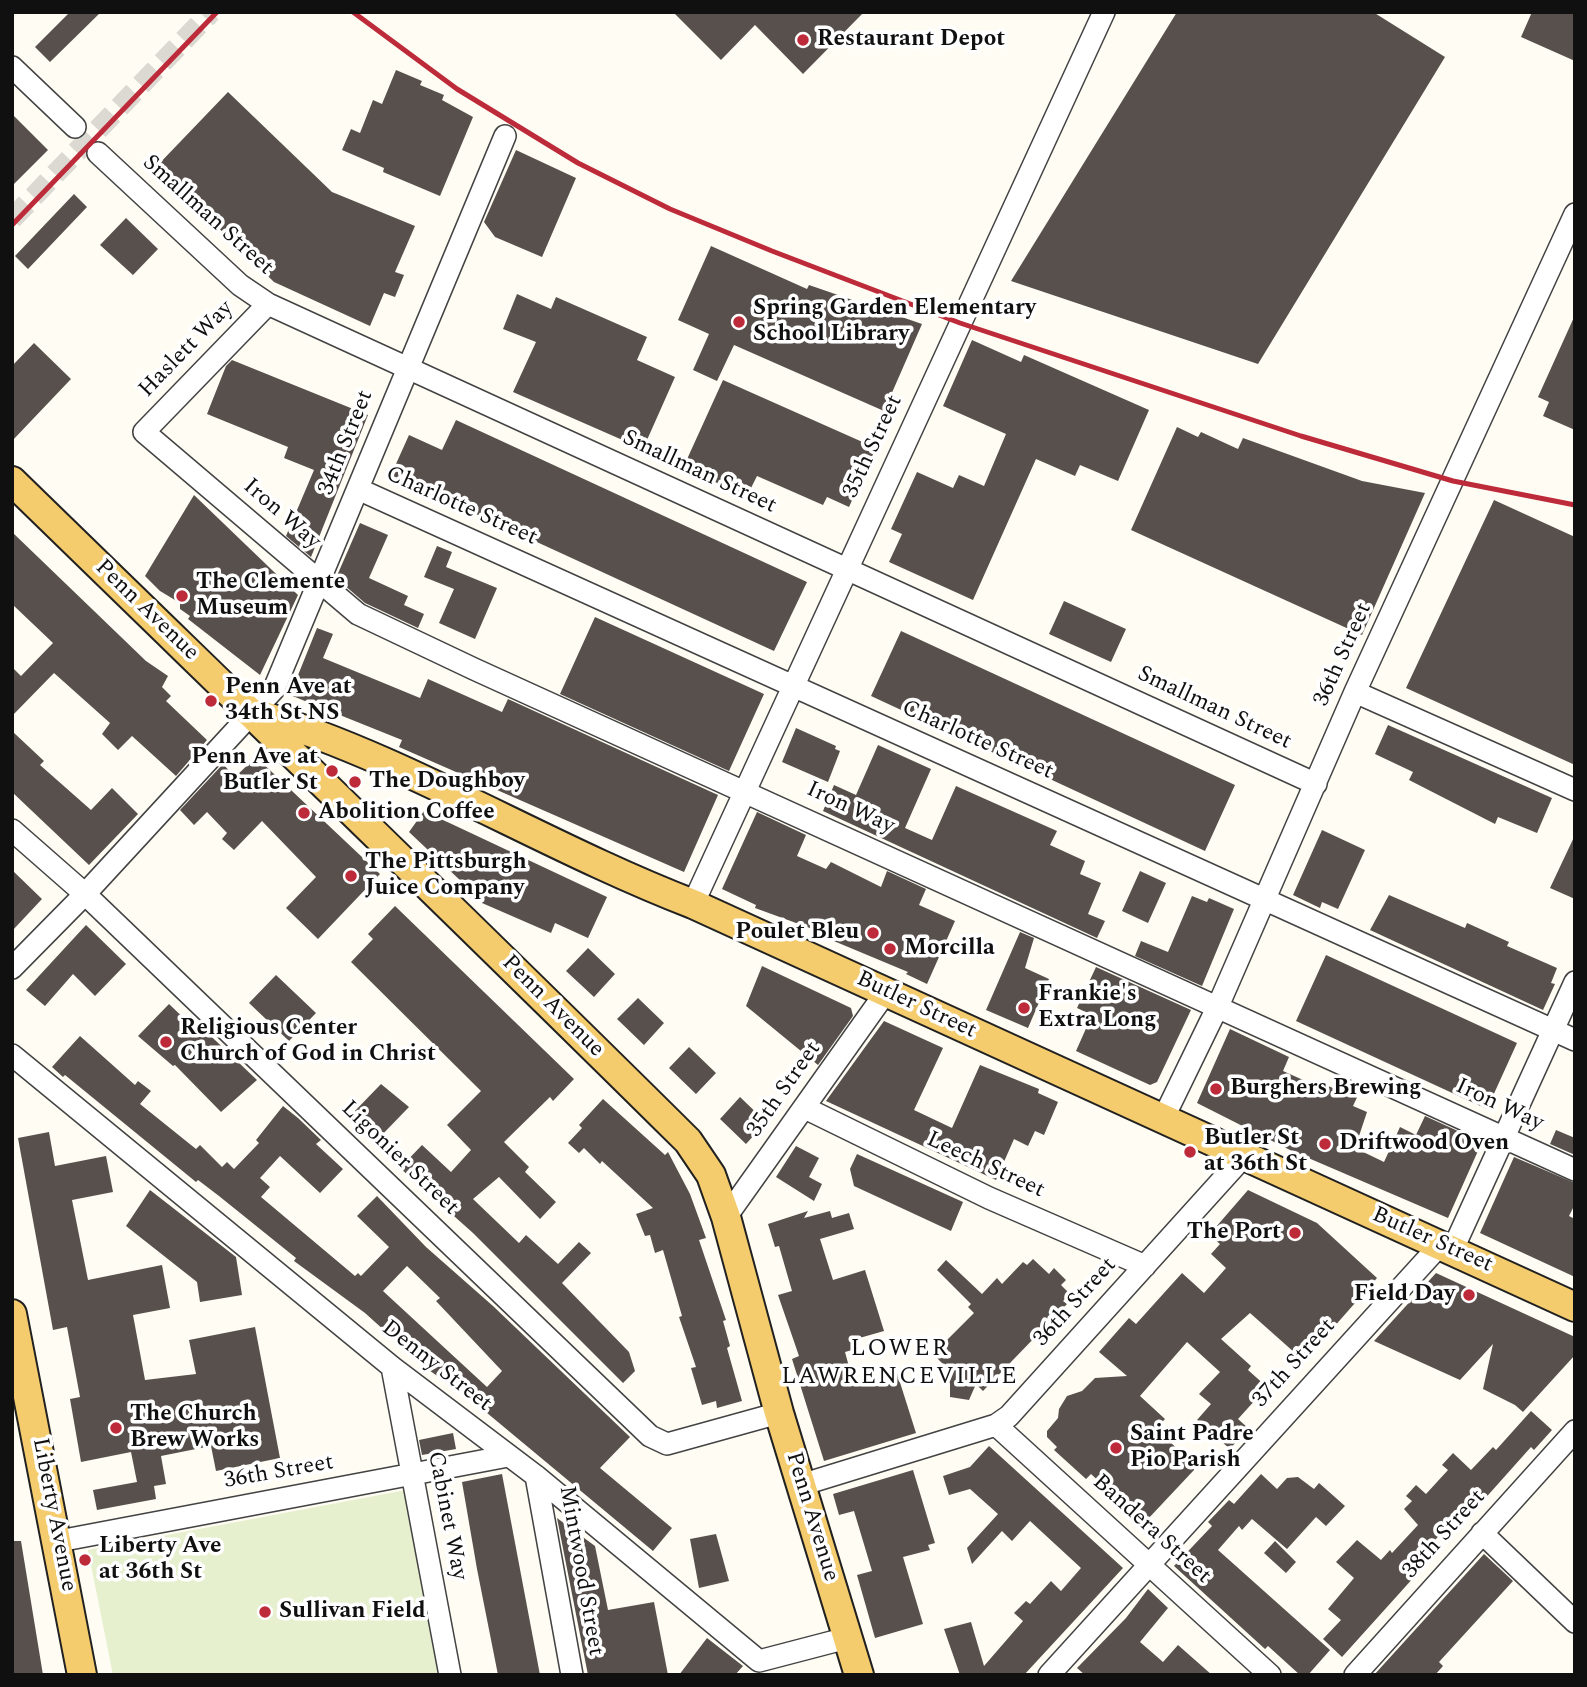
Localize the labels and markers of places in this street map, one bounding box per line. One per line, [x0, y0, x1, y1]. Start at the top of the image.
place label: Restaurant Depot [817, 26, 1005, 54]
marker: Restaurant Depot [795, 32, 811, 48]
place label: Spring Garden Elementary School Library [753, 295, 1036, 349]
marker: Spring Garden Elementary School Library [731, 314, 747, 330]
place label: The Clemente Museum [196, 569, 345, 623]
marker: The Clemente Museum [174, 588, 190, 604]
place label: Penn Ave at 34th St NS [225, 674, 352, 728]
marker: Penn Ave at 34th St NS [203, 693, 219, 709]
place label: Penn Ave at Butler St [191, 744, 318, 798]
marker: Penn Ave at Butler St [324, 763, 340, 779]
place label: The Doughboy [369, 768, 525, 796]
marker: The Doughboy [347, 774, 363, 790]
place label: Abolition Coffee [318, 799, 495, 827]
marker: Abolition Coffee [296, 805, 312, 821]
place label: The Pittsburgh Juice Company [365, 849, 527, 903]
marker: The Pittsburgh Juice Company [343, 868, 359, 884]
place label: Poulet Bleu [735, 919, 859, 947]
marker: Poulet Bleu [865, 925, 881, 941]
place label: Morcilla [904, 935, 995, 963]
marker: Morcilla [882, 941, 898, 957]
place label: Frankie's Extra Long [1038, 981, 1157, 1035]
marker: Frankie's Extra Long [1016, 1000, 1032, 1016]
place label: Religious Center Church of God in Christ [180, 1015, 436, 1069]
marker: Religious Center Church of God in Christ [158, 1034, 174, 1050]
place label: Burghers Brewing [1230, 1075, 1422, 1103]
marker: Burghers Brewing [1208, 1081, 1224, 1097]
place label: Butler St at 36th St [1204, 1125, 1307, 1179]
place label: Driftwood Oven [1339, 1130, 1509, 1158]
marker: Driftwood Oven [1317, 1136, 1333, 1152]
marker: Butler St at 36th St [1182, 1144, 1198, 1160]
place label: The Port [1187, 1219, 1281, 1247]
marker: The Port [1287, 1225, 1303, 1241]
place label: Field Day [1354, 1281, 1455, 1309]
marker: Field Day [1461, 1287, 1477, 1303]
place label: The Church Brew Works [130, 1401, 259, 1455]
marker: The Church Brew Works [108, 1420, 124, 1436]
place label: Saint Padre Pio Parish [1130, 1421, 1254, 1475]
marker: Saint Padre Pio Parish [1108, 1440, 1124, 1456]
place label: Liberty Ave at 36th St [99, 1533, 221, 1587]
marker: Liberty Ave at 36th St [77, 1552, 93, 1568]
place label: Sullivan Field [279, 1598, 426, 1626]
marker: Sullivan Field [257, 1604, 273, 1620]

